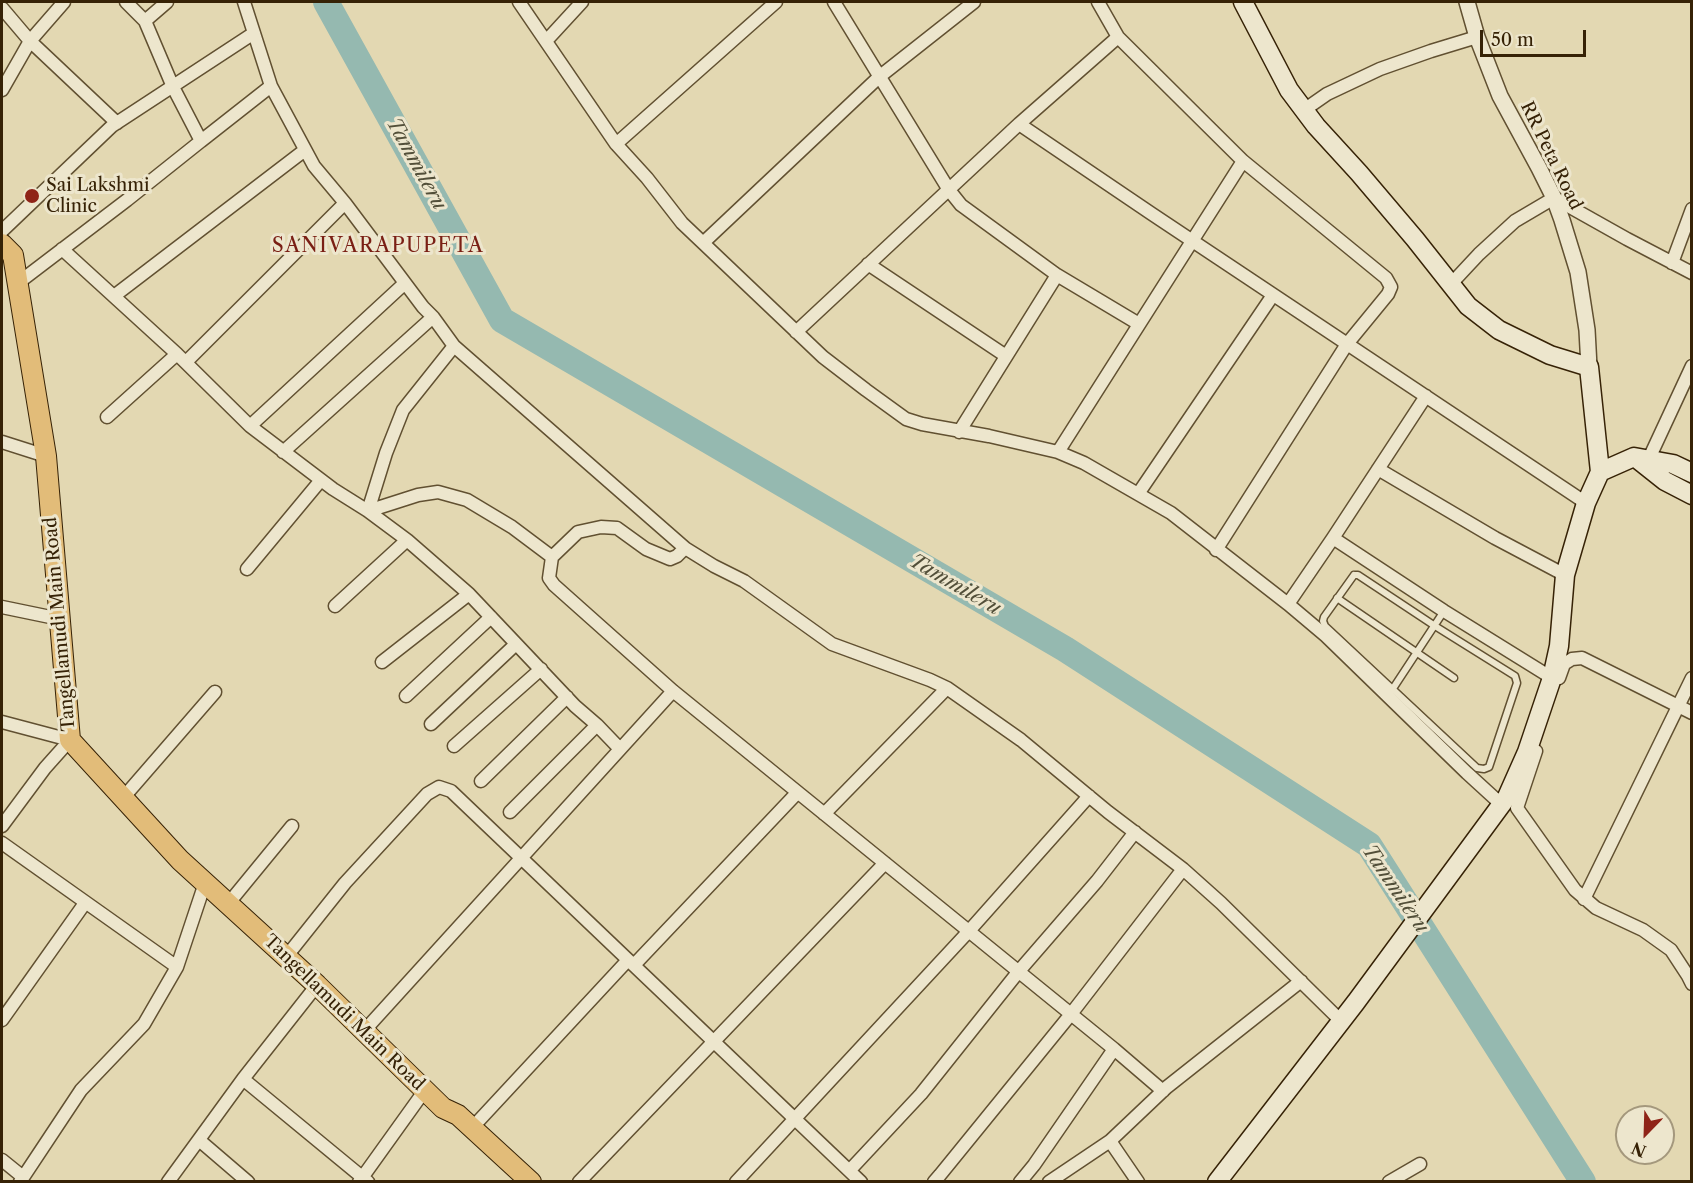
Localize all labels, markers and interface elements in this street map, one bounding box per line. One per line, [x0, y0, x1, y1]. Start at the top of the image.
scale bar [1483, 18, 1590, 56]
text: 50 m [1491, 29, 1534, 51]
street label: RR Peta Road [1515, 98, 1587, 214]
water label: Tammileru [381, 114, 451, 214]
place label: Sai Lakshmi Clinic [46, 175, 149, 218]
marker: Sai Lakshmi Clinic [23, 187, 41, 205]
district label: SANIVARAPUPETA [272, 234, 484, 258]
street label: Tangellamudi Main Road [40, 516, 80, 732]
water label: Tammileru [905, 549, 1005, 621]
water label: Tammileru [1357, 840, 1433, 938]
street label: Tangellamudi Main Road [259, 931, 429, 1095]
north arrow [1615, 1105, 1675, 1165]
text: N [1628, 1138, 1649, 1162]

